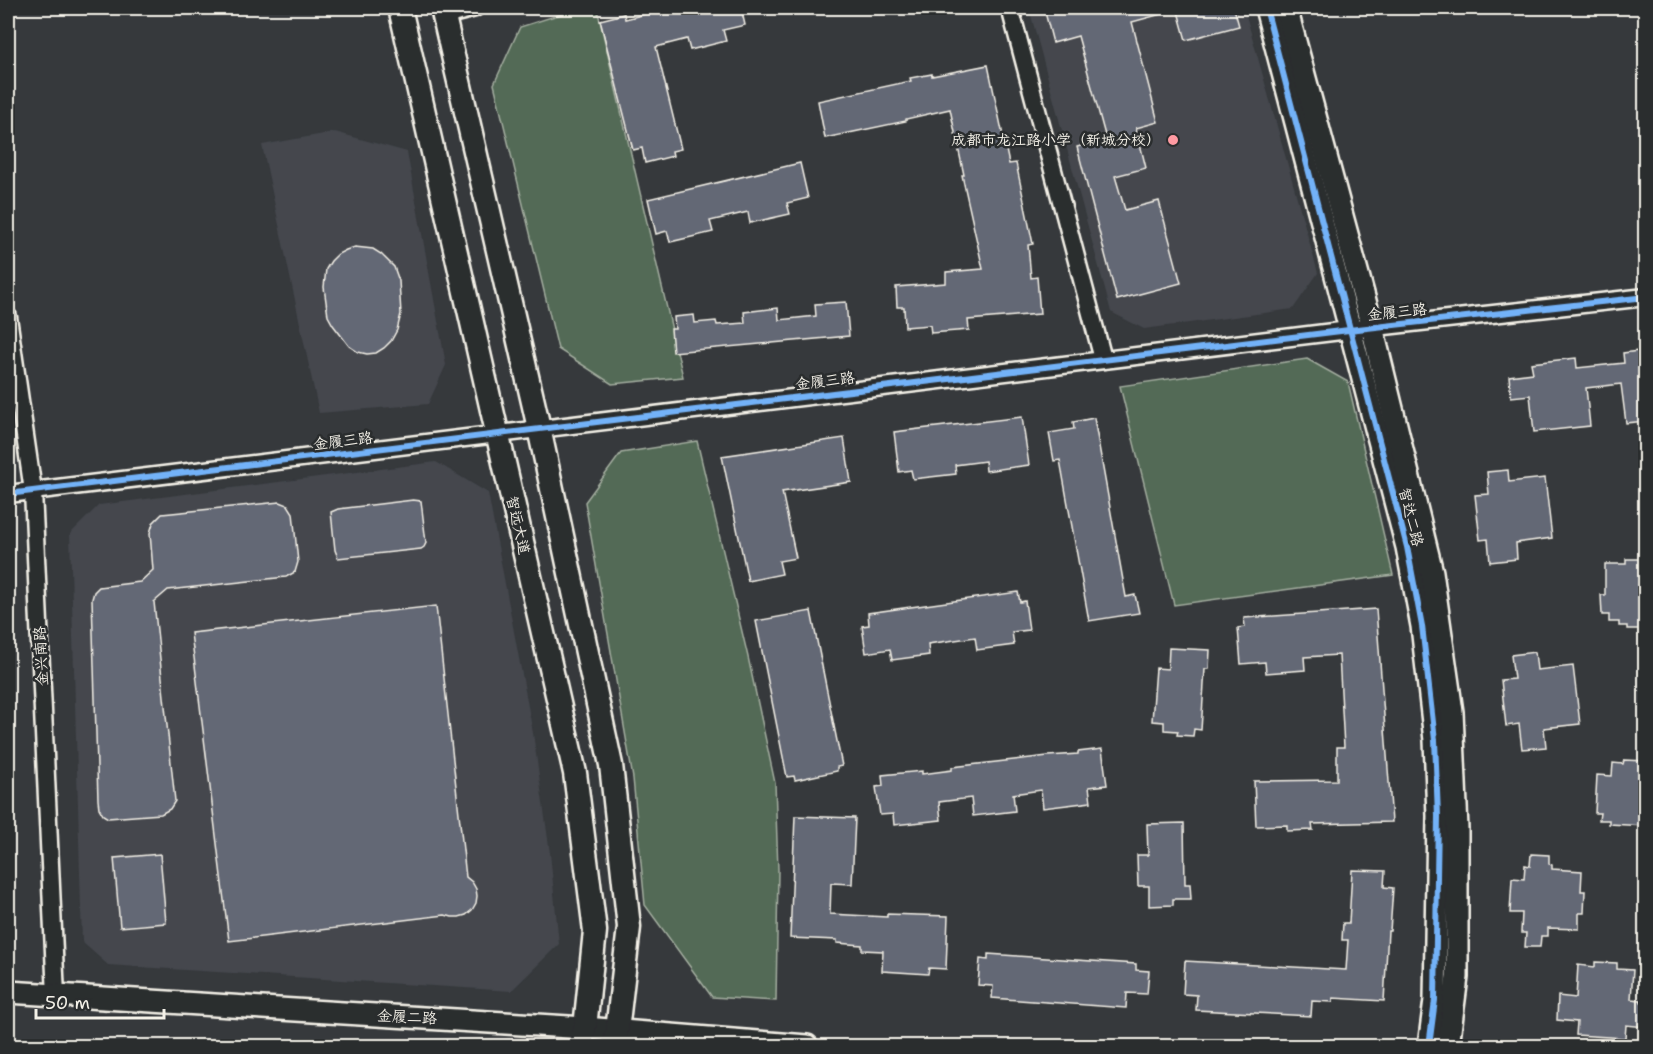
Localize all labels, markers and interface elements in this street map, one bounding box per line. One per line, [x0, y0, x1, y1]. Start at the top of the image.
place label: 成都市龙江路小学（新城分校） [951, 130, 1161, 150]
marker: 成都市龙江路小学（新城分校） [1166, 133, 1180, 147]
street label: 金履三路 [1366, 299, 1428, 325]
street label: 金履三路 [794, 367, 856, 395]
street label: 金履三路 [312, 427, 374, 455]
street label: 智达二路 [1394, 485, 1428, 549]
street label: 智远大道 [502, 494, 534, 556]
street label: 金兴南路 [29, 626, 53, 686]
scale bar [36, 982, 164, 1020]
text: 50 m [45, 991, 90, 1015]
street label: 金履二路 [377, 1005, 437, 1029]

